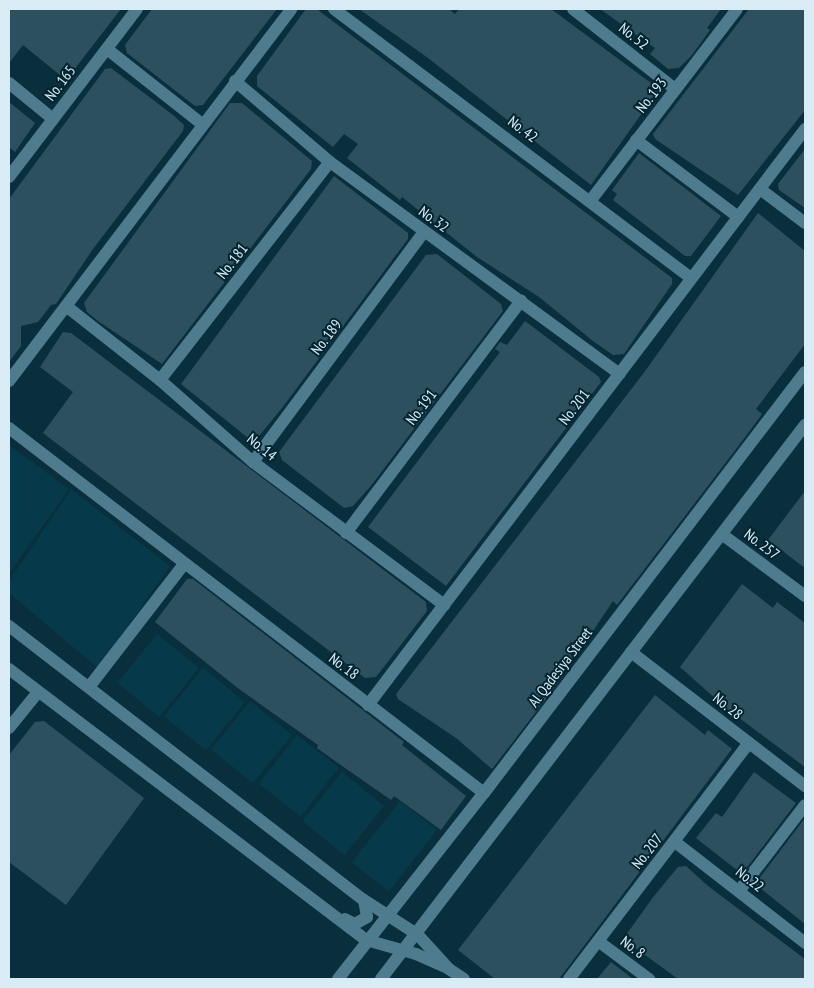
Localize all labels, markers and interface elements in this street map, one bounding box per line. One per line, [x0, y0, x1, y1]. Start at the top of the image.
street label: No. 52 [615, 18, 653, 54]
street label: No. 165 [41, 61, 79, 105]
street label: No. 193 [631, 73, 671, 117]
street label: No. 42 [504, 112, 542, 146]
street label: No. 32 [415, 202, 453, 236]
street label: No. 181 [212, 239, 252, 283]
street label: No. 189 [307, 315, 345, 359]
street label: No. 191 [402, 385, 440, 429]
street label: No. 201 [555, 385, 593, 429]
street label: No. 14 [243, 429, 281, 465]
street label: No. 257 [740, 525, 784, 563]
street label: Al Qadesiya Street [524, 624, 596, 710]
street label: No. 18 [325, 649, 363, 683]
street label: No. 28 [709, 688, 747, 724]
street label: No. 207 [627, 829, 667, 873]
street label: No.22 [732, 862, 768, 896]
street label: No. 8 [617, 932, 649, 962]

